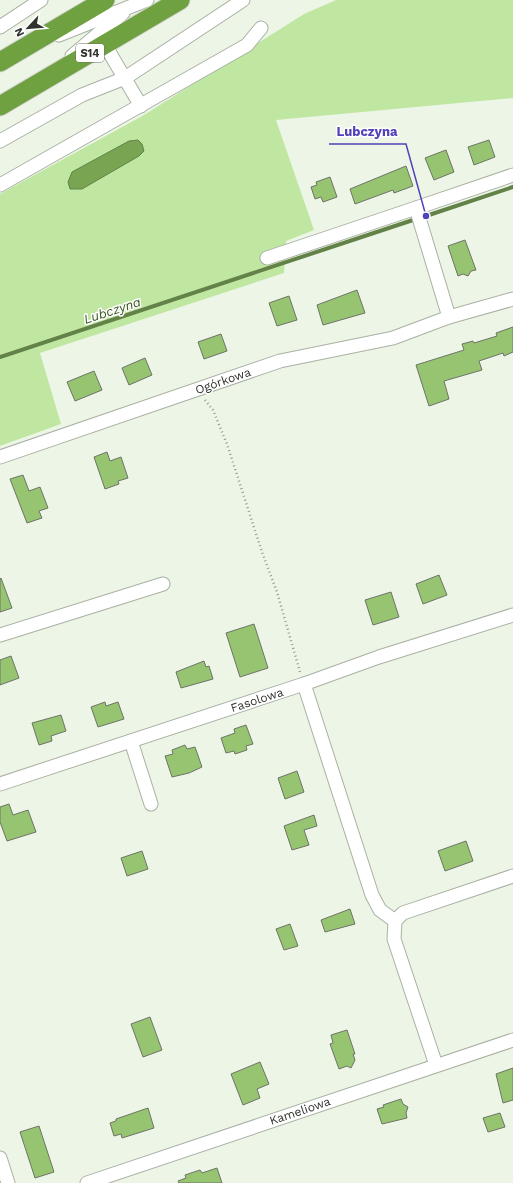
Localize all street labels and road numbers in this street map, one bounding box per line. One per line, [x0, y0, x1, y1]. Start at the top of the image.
road number: S14 [76, 44, 104, 62]
street label: Ogórkowa [193, 365, 253, 397]
street label: Fasolowa [229, 685, 285, 715]
street label: Kameliowa [268, 1094, 332, 1128]

